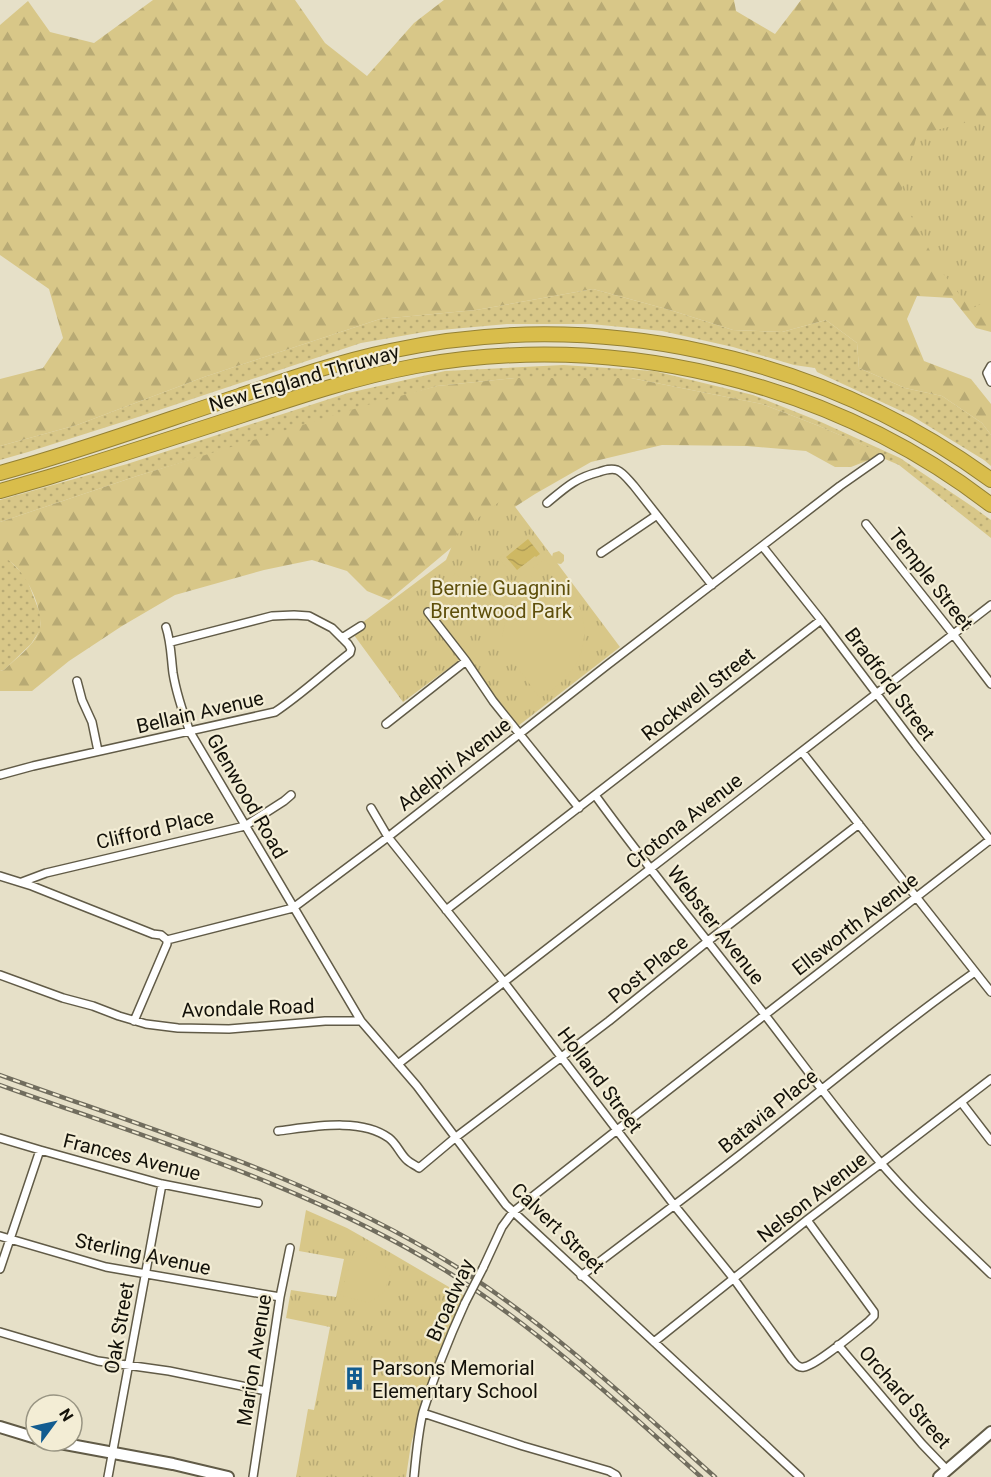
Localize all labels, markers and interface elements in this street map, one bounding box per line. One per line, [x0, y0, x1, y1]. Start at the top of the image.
street label: New England Thruway [206, 339, 403, 417]
street label: Temple Street [884, 523, 978, 635]
park label: Bernie Guagnini Brentwood Park [430, 576, 573, 623]
street label: Bradford Street [840, 623, 940, 745]
street label: Rockwell Street [636, 642, 760, 746]
street label: Bellain Avenue [134, 686, 266, 738]
street label: Adelphi Avenue [393, 712, 515, 816]
street label: Glenwood Road [202, 729, 292, 863]
street label: Crotona Avenue [621, 768, 747, 874]
street label: Clifford Place [94, 804, 216, 854]
street label: Webster Avenue [662, 861, 770, 989]
street label: Ellsworth Avenue [787, 867, 923, 981]
street label: Post Place [603, 930, 693, 1008]
street label: Avondale Road [181, 994, 315, 1022]
street label: Holland Street [552, 1022, 648, 1138]
street label: Batavia Place [714, 1064, 822, 1158]
street label: Frances Avenue [61, 1128, 203, 1186]
street label: Nelson Avenue [752, 1147, 872, 1247]
street label: Calvert Street [506, 1178, 610, 1278]
street label: Sterling Avenue [73, 1228, 213, 1280]
street label: Broadway [421, 1255, 479, 1345]
street label: Oak Street [99, 1280, 139, 1376]
street label: Marion Avenue [232, 1293, 276, 1427]
street label: Orchard Street [854, 1341, 956, 1453]
place label: Parsons Memorial Elementary School [372, 1356, 538, 1403]
building icon: Parsons Memorial Elementary School [341, 1366, 367, 1392]
north arrow [24, 1393, 84, 1453]
text: N [55, 1405, 77, 1425]

